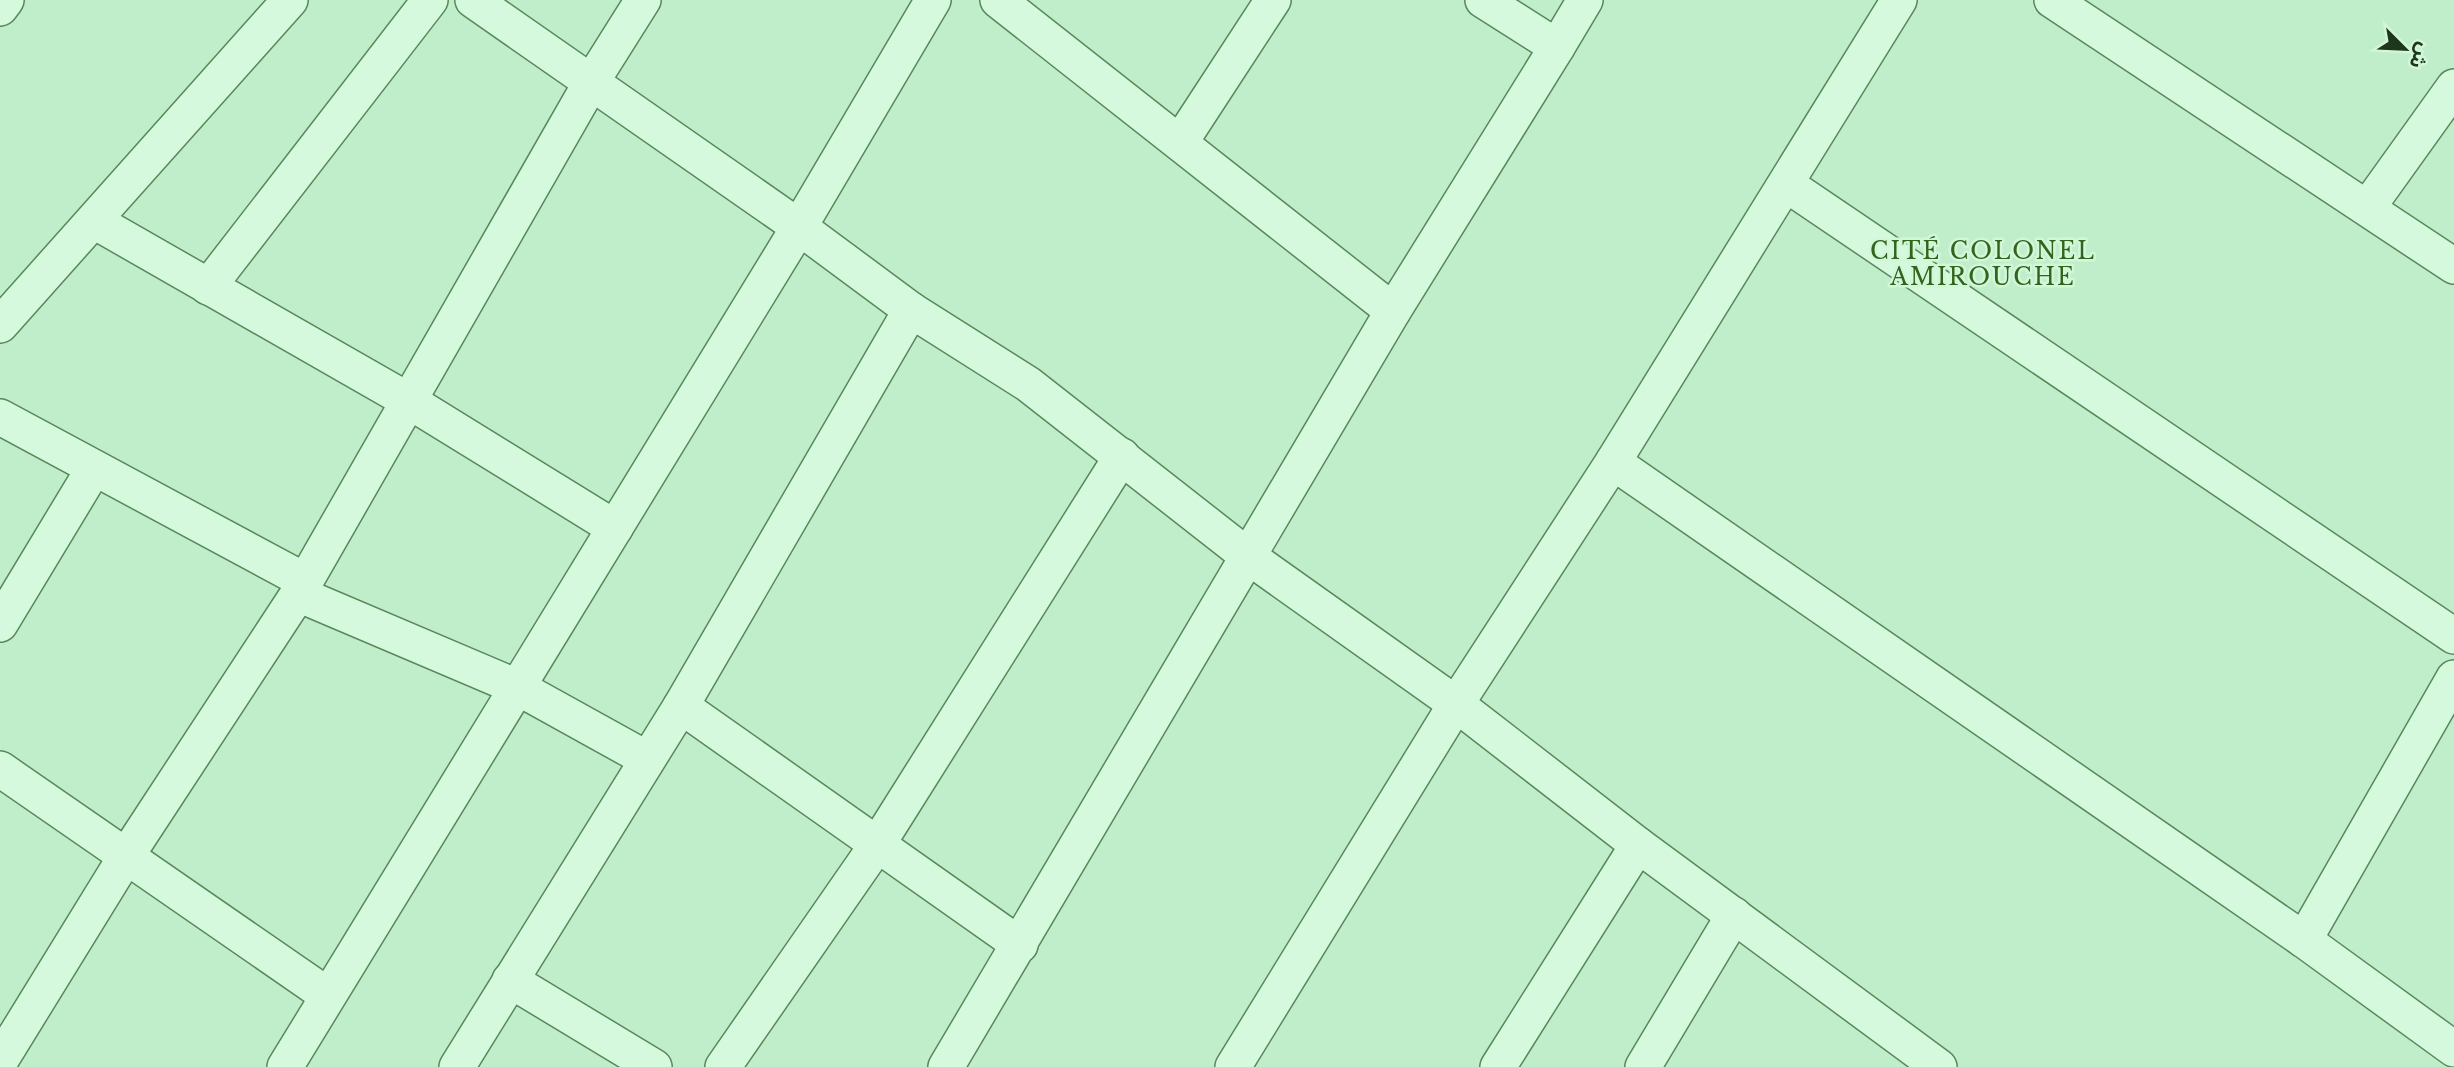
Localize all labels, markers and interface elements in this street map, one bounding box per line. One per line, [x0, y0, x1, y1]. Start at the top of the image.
north arrow [2370, 14, 2440, 84]
text: ش [2404, 39, 2436, 72]
district label: CITÉ COLONEL AMIROUCHE [1870, 236, 2096, 291]

